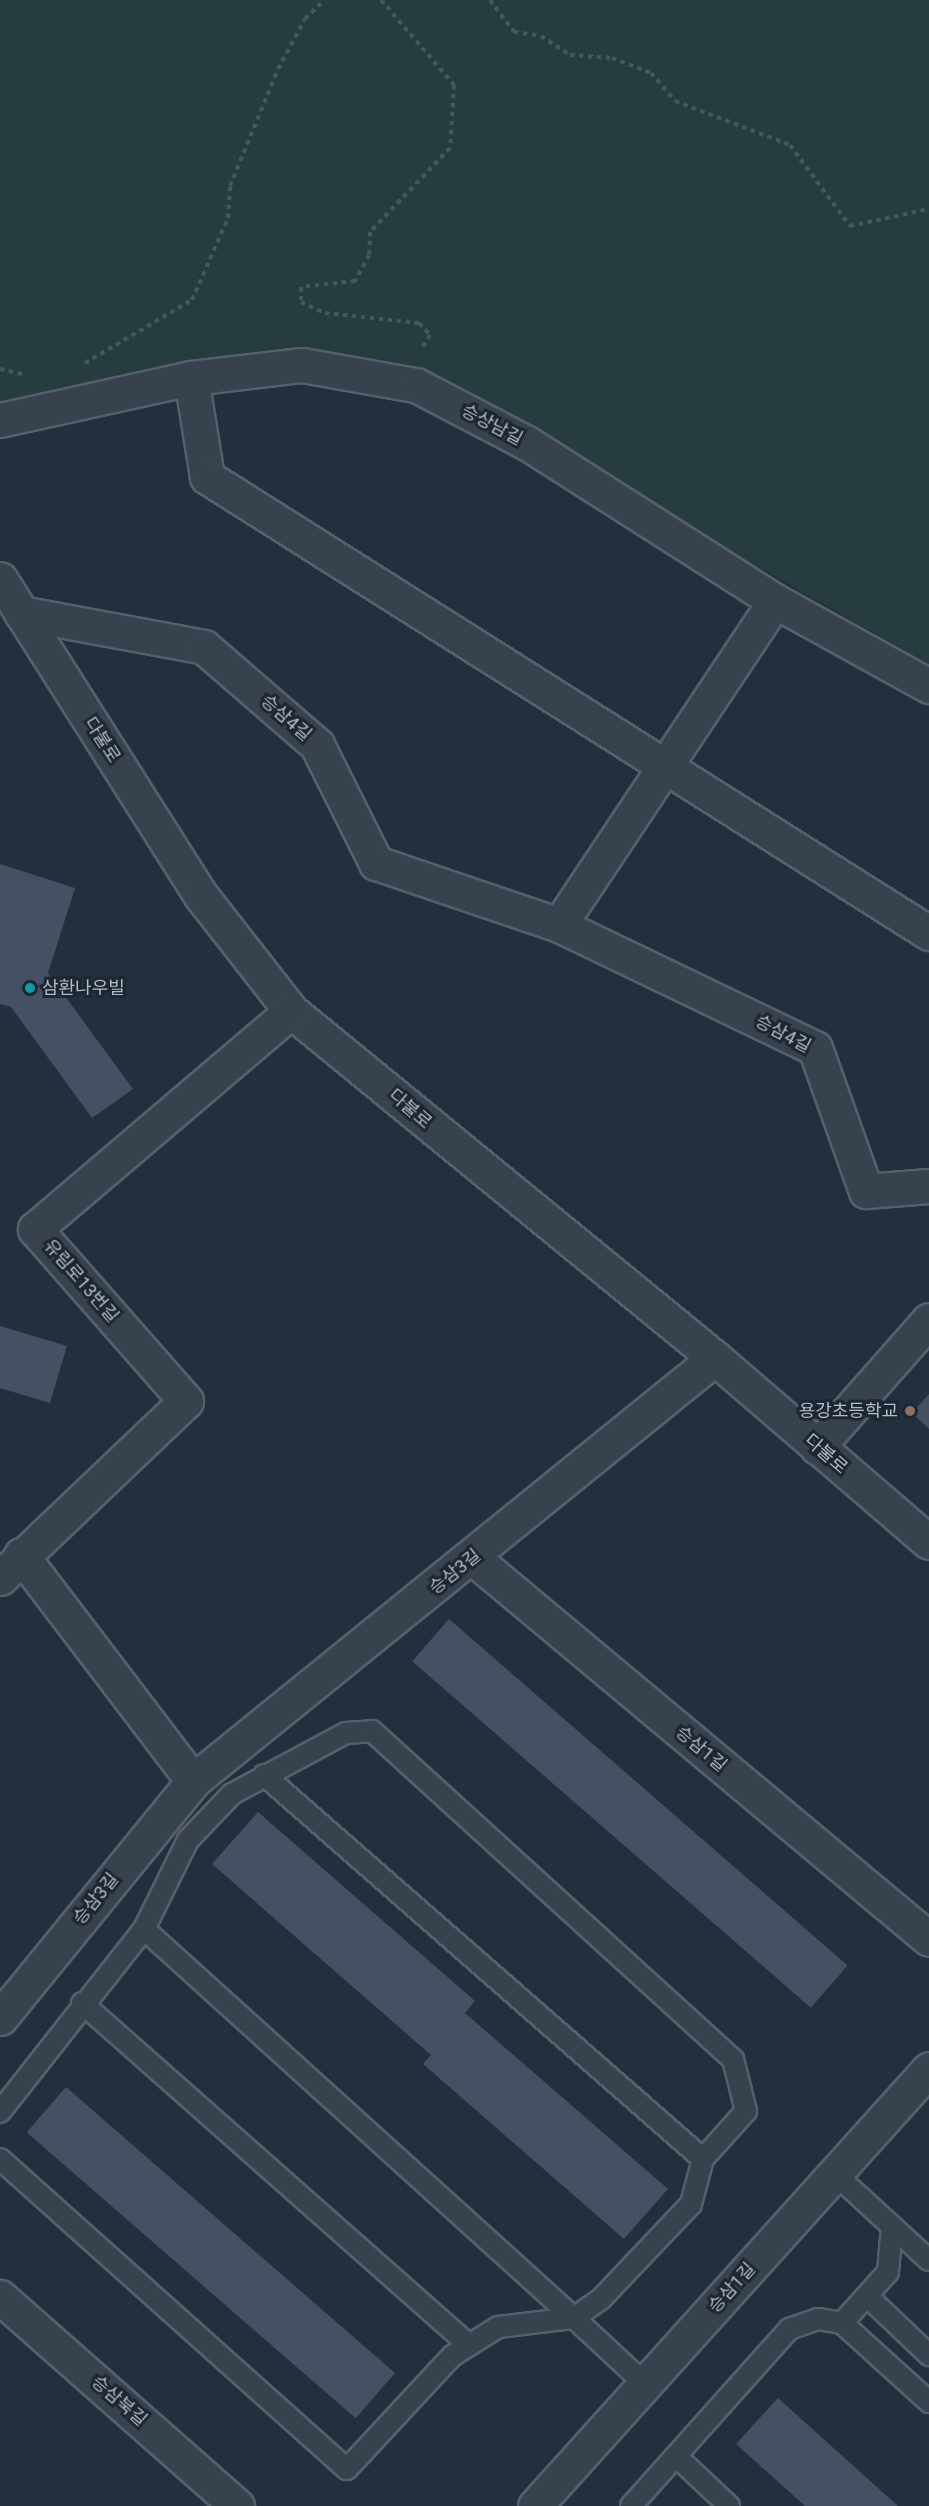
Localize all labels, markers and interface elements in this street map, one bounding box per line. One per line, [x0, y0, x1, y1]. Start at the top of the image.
street label: 승상남길 [458, 400, 526, 450]
street label: 승삼4길 [256, 690, 316, 746]
street label: 다불로 [79, 713, 125, 767]
place label: 삼환나우빌 [42, 977, 125, 999]
marker: 삼환나우빌 [23, 981, 37, 995]
street label: 승삼4길 [752, 1010, 814, 1058]
street label: 다불로 [384, 1085, 436, 1133]
street label: 유림로13번길 [39, 1235, 123, 1327]
place label: 용강초등학교 [799, 1400, 898, 1422]
marker: 용강초등학교 [903, 1404, 917, 1418]
street label: 다불로 [800, 1430, 852, 1478]
street label: 승삼3길 [425, 1545, 485, 1599]
street label: 승삼1길 [671, 1722, 731, 1776]
street label: 승삼3길 [69, 1869, 123, 1929]
street label: 승삼1길 [704, 2259, 760, 2317]
street label: 승삼북길 [87, 2371, 151, 2431]

